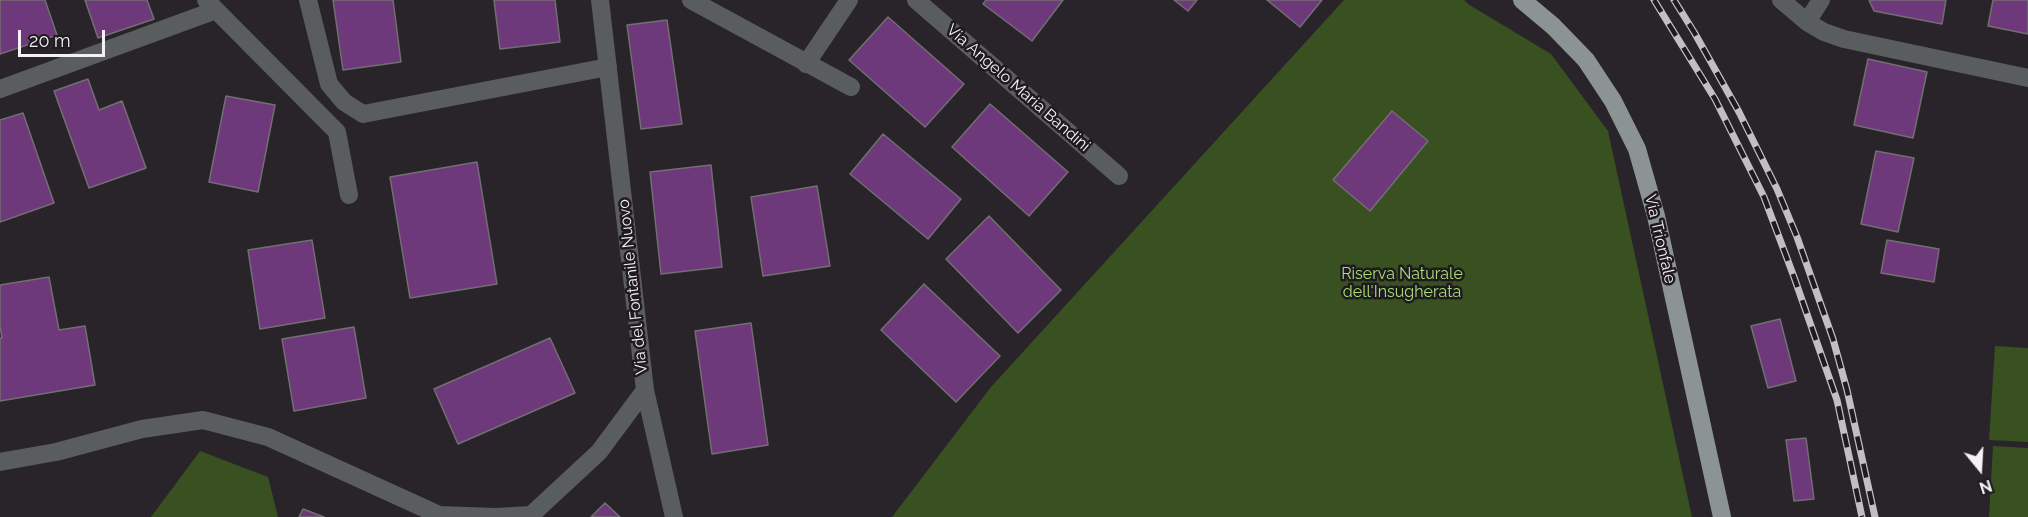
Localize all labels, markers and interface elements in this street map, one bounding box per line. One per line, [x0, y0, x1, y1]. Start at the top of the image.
scale bar [21, 18, 108, 56]
street label: Via Angelo Maria Bandini [942, 20, 1094, 156]
text: 20 m [29, 30, 71, 51]
street label: Via Trionfale [1640, 192, 1680, 286]
street label: Via del Fontanile Nuovo [614, 198, 652, 376]
park label: Riserva Naturale dell'Insugherata [1341, 264, 1463, 302]
north arrow [1950, 439, 2010, 499]
text: N [1977, 476, 1994, 498]

